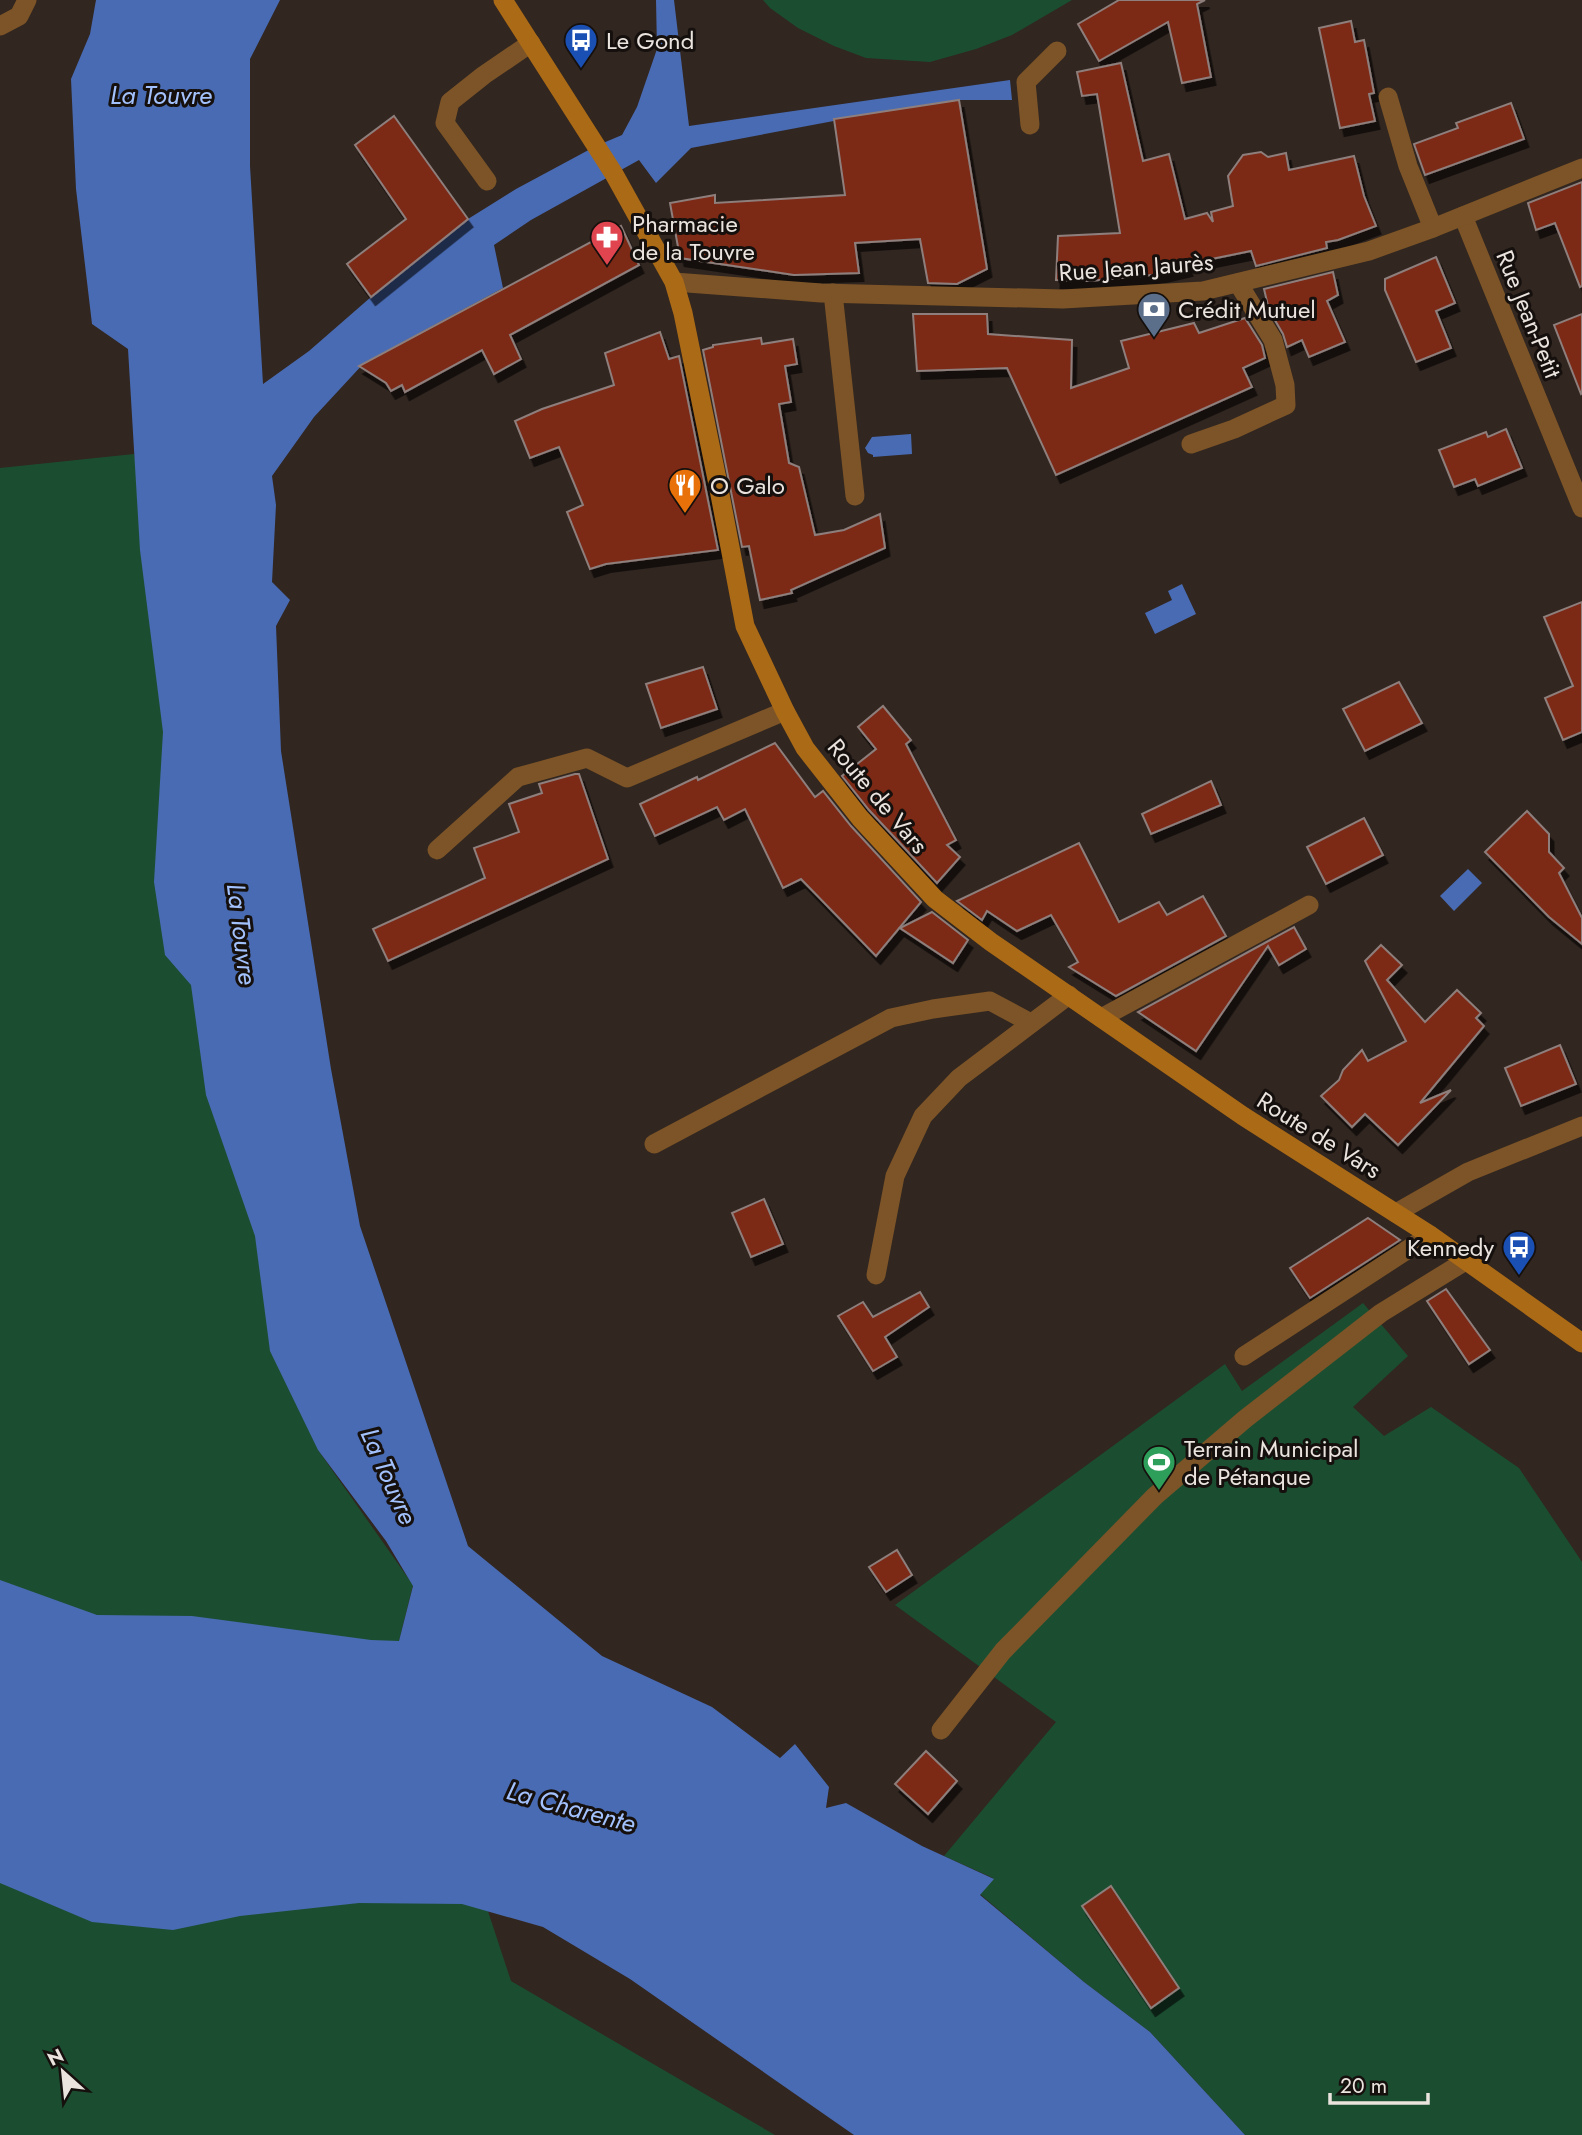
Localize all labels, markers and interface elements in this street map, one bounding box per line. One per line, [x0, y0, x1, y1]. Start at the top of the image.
bus stop icon: Le Gond [562, 21, 600, 70]
place label: Le Gond [606, 23, 694, 58]
water label: La Touvre [110, 76, 212, 114]
place label: Pharmacie de la Touvre [632, 206, 755, 269]
pharmacy icon: Pharmacie de la Touvre [588, 218, 626, 267]
street label: Rue Jean Jaurès [1058, 244, 1214, 290]
street label: Rue Jean-Petit [1487, 245, 1571, 384]
bank icon: Crédit Mutuel [1135, 290, 1173, 339]
place label: Crédit Mutuel [1178, 292, 1316, 327]
restaurant icon: O Galo [666, 466, 704, 515]
place label: O Galo [710, 468, 785, 503]
street label: Route de Vars [819, 731, 937, 861]
water label: La Touvre [217, 881, 267, 987]
street label: Route de Vars [1250, 1083, 1388, 1187]
bus stop icon: Kennedy [1500, 1228, 1538, 1277]
place label: Kennedy [1407, 1230, 1494, 1265]
water label: La Touvre [351, 1422, 427, 1530]
place label: Terrain Municipal de Pétanque [1184, 1431, 1359, 1494]
sports icon: Terrain Municipal de Pétanque [1140, 1443, 1178, 1492]
water label: La Charente [502, 1772, 640, 1842]
north arrow [28, 2037, 98, 2107]
text: N [43, 2042, 68, 2073]
scale bar [1330, 2062, 1428, 2106]
text: 20 m [1340, 2071, 1387, 2101]

